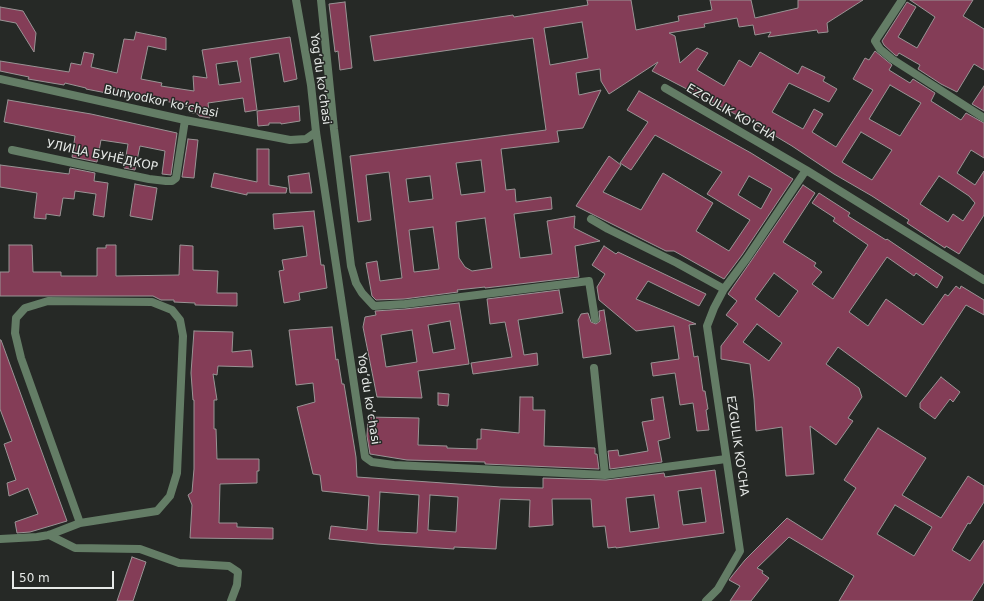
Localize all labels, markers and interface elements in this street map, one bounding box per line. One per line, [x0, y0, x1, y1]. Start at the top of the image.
street label: Yogʻdu koʻchasi [306, 32, 334, 126]
street label: EZGULIK KO'CHA [684, 81, 778, 145]
street label: Bunyodkor koʻchasi [102, 83, 220, 121]
street label: УЛИЦА БУНЁДКОР [45, 137, 159, 175]
street label: Yogʻdu koʻchasi [354, 352, 382, 446]
street label: EZGULIK KO'CHA [723, 395, 751, 497]
scale bar [14, 563, 116, 589]
text: 50 m [19, 571, 50, 585]

